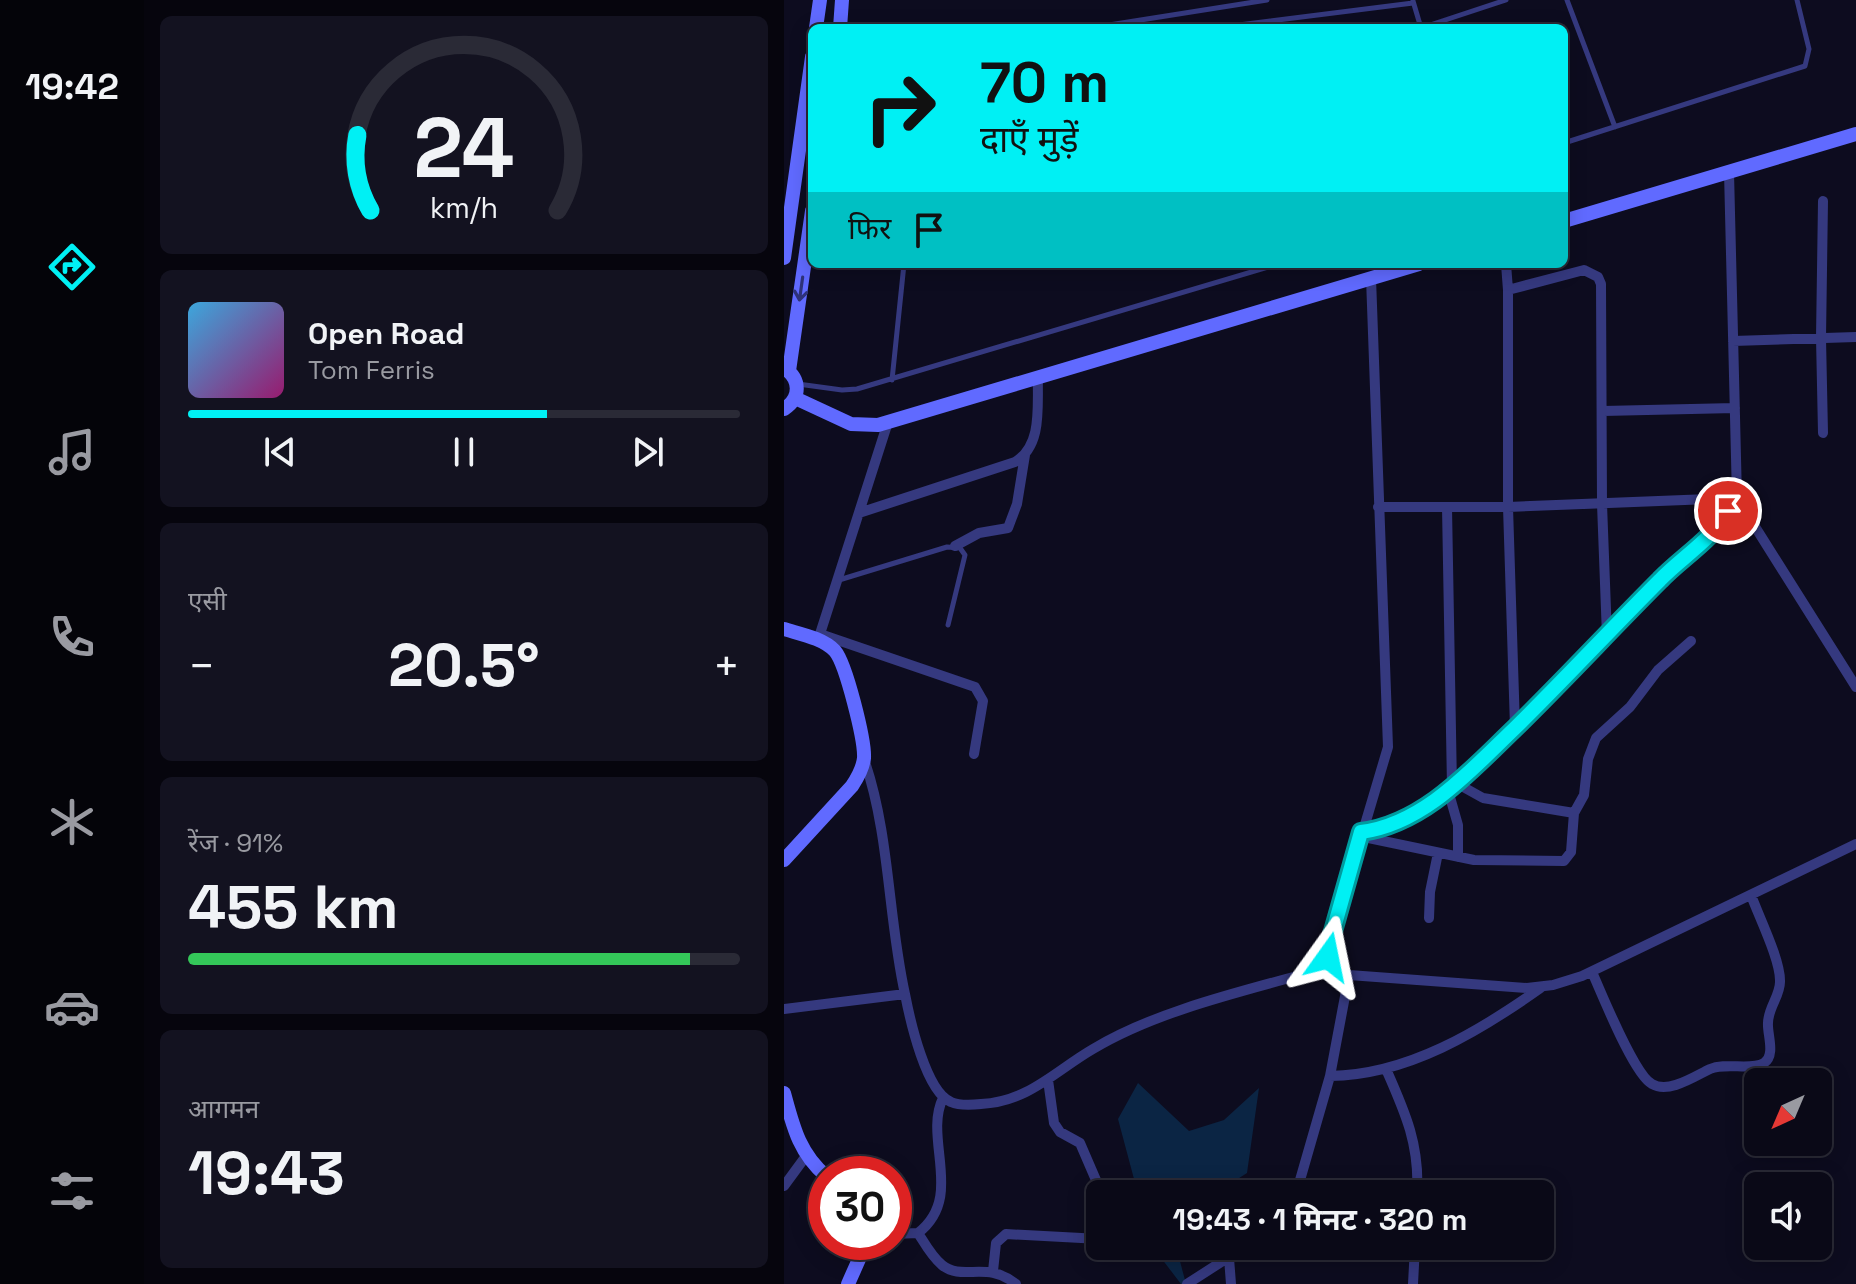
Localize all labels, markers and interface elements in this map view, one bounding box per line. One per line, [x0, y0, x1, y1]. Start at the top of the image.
text: 70 m [980, 47, 1109, 118]
icon: right [848, 56, 952, 160]
text: 19:42 [25, 64, 119, 110]
text: 24 [414, 94, 514, 200]
text: दाएँ मुड़ें [980, 117, 1078, 163]
text: km/h [430, 190, 498, 226]
icon: arrive [907, 208, 951, 252]
text: फिर [848, 209, 891, 248]
icon: directions [44, 239, 100, 295]
one-way arrow [793, 276, 808, 301]
text: Open Road [308, 314, 464, 353]
text: Tom Ferris [308, 353, 435, 387]
icon: music [44, 424, 100, 480]
icon: previous [258, 430, 302, 474]
icon: pause [442, 430, 486, 474]
icon: next [626, 430, 670, 474]
pin [1694, 477, 1762, 545]
icon: arrive [1706, 489, 1750, 533]
text: एसी [188, 584, 227, 618]
icon: phone [44, 609, 100, 665]
text: 20.5° [388, 627, 540, 704]
text: − [188, 638, 215, 694]
text: + [713, 638, 740, 694]
icon: climate [44, 794, 100, 850]
text: रेंज · 91% [188, 826, 283, 860]
text: 455 km [188, 869, 398, 946]
position arrow [1286, 915, 1370, 999]
icon: car [44, 979, 100, 1035]
north arrow [1744, 1068, 1832, 1156]
map controls [1744, 1068, 1832, 1260]
text: आगमन [188, 1092, 259, 1126]
text: 19:43 [188, 1135, 345, 1212]
speed limit sign: 30 [808, 1156, 912, 1260]
icon: filters [44, 1163, 100, 1219]
button: sound [1744, 1172, 1832, 1260]
text: 19:43 · 1 मिनट · 320 m [1173, 1200, 1467, 1239]

